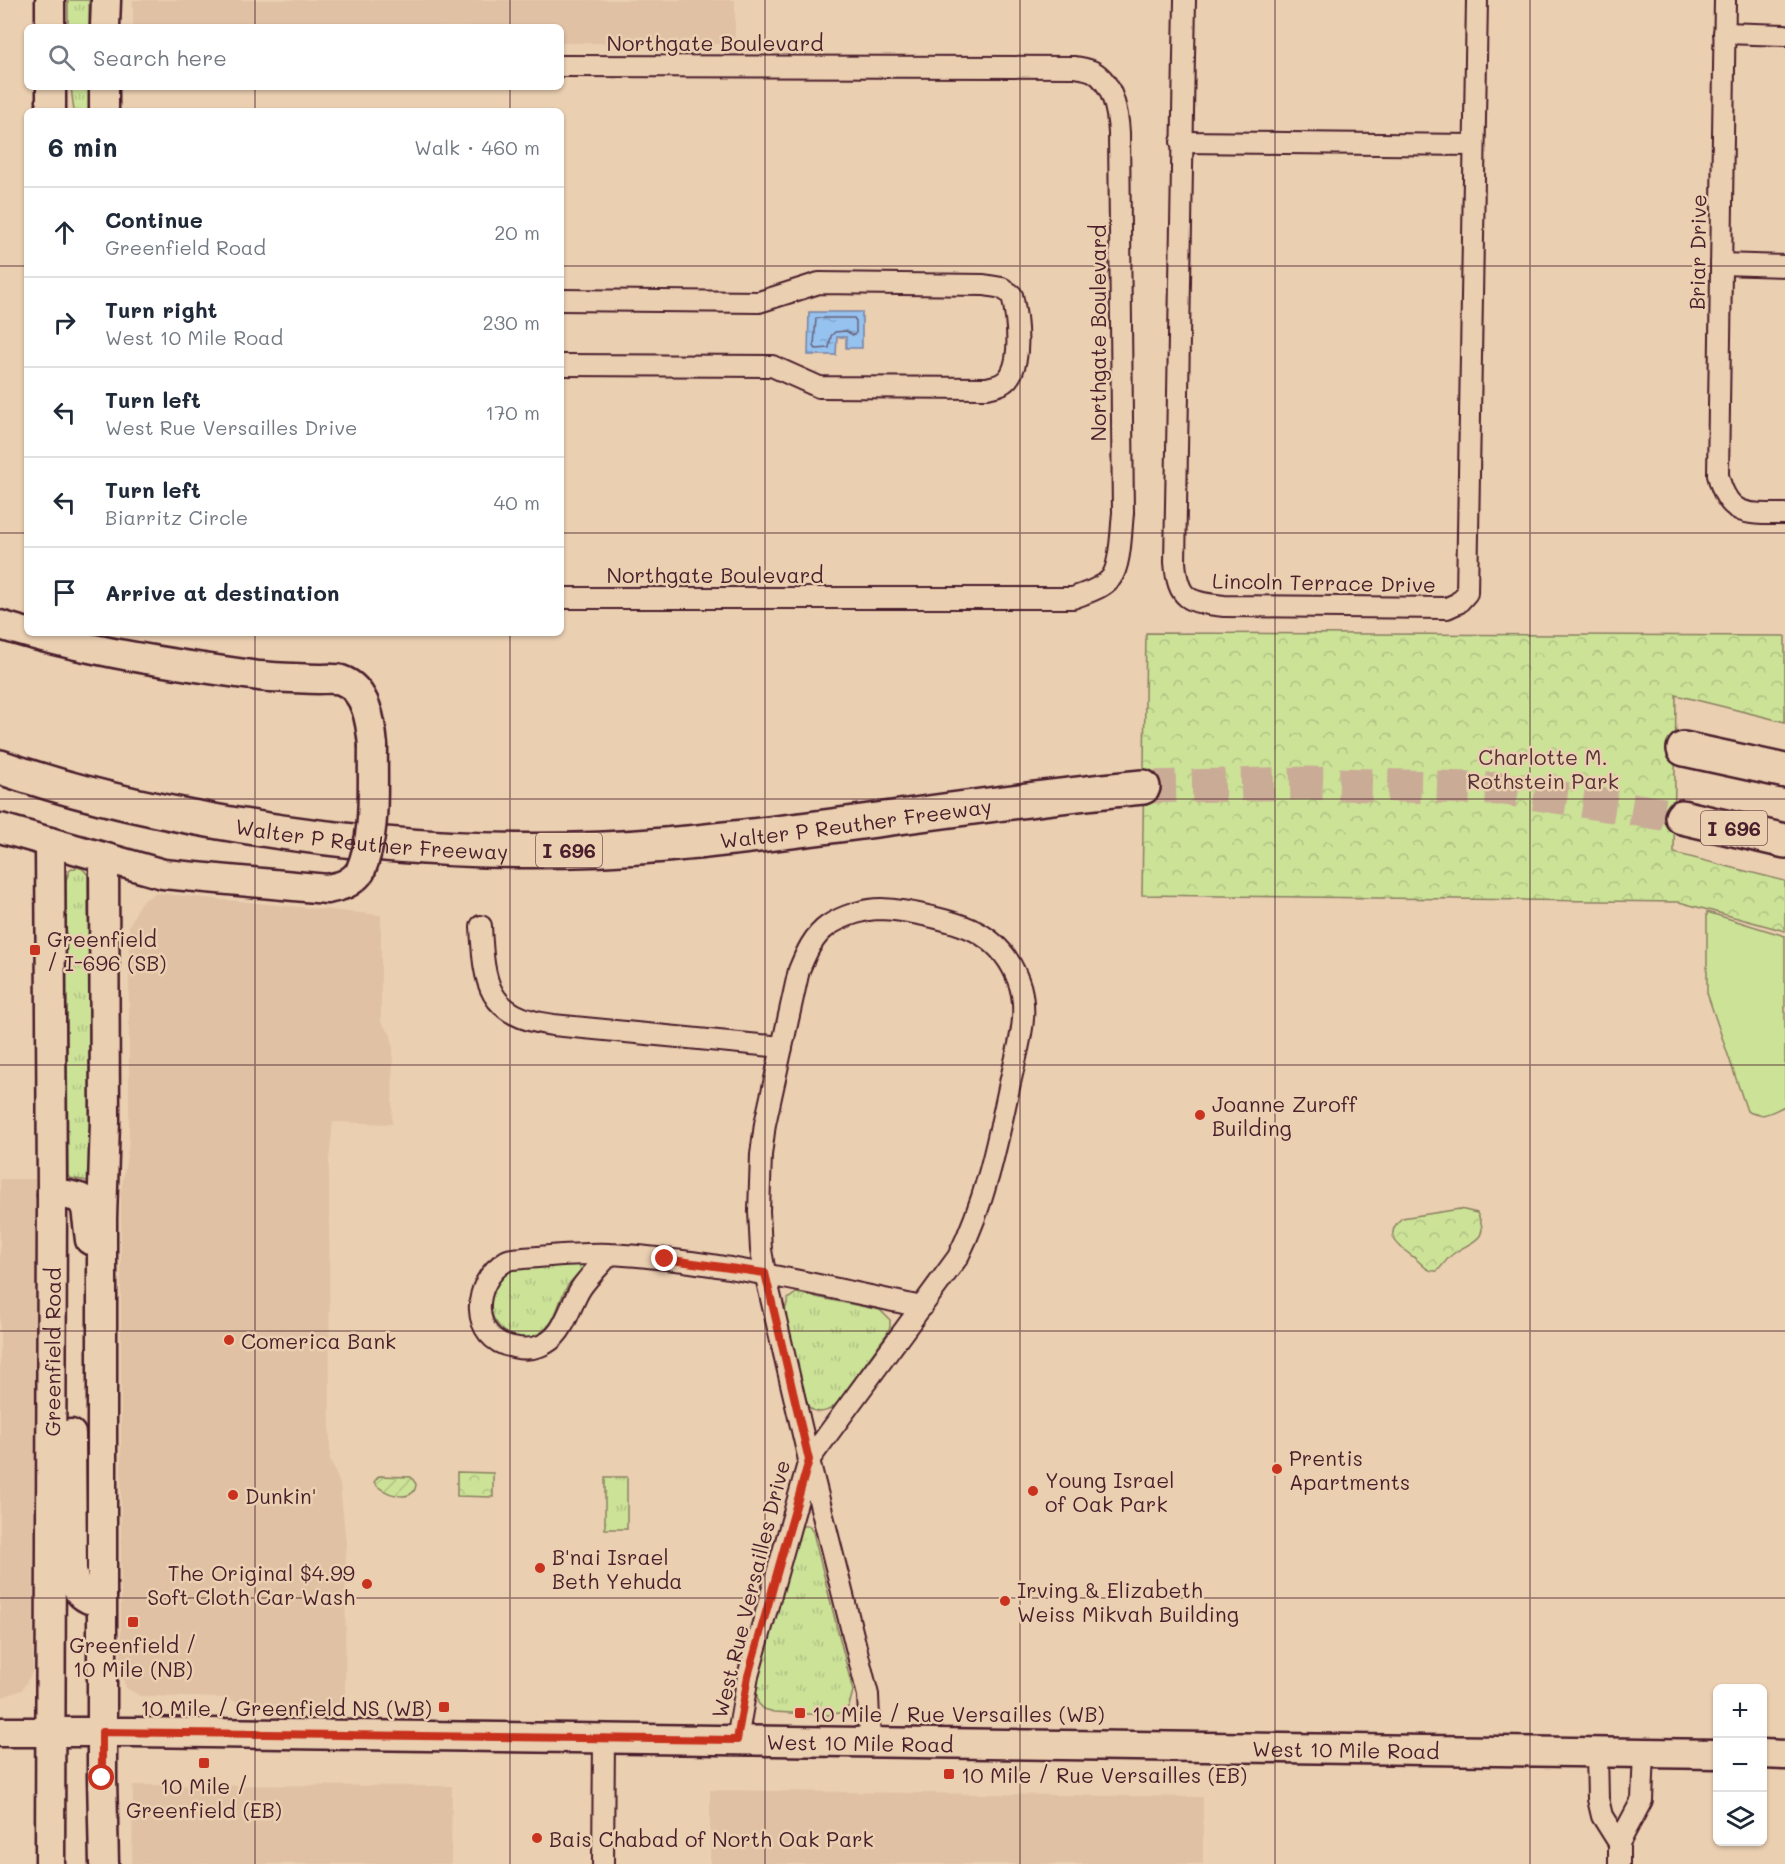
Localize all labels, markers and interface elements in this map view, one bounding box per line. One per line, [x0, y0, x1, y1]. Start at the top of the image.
search box [24, 24, 564, 90]
street label: Northgate Boulevard [606, 29, 824, 56]
icon: search [45, 41, 78, 74]
text: Search here [93, 43, 227, 72]
text: 6 min [48, 130, 117, 164]
text: Walk · 460 m [414, 134, 540, 160]
street label: Briar Drive [1682, 194, 1712, 310]
text: Continue [105, 205, 203, 234]
icon: ahead [48, 216, 81, 249]
text: 20 m [494, 219, 540, 245]
street label: Northgate Boulevard [1084, 224, 1111, 442]
text: Greenfield Road [105, 234, 266, 260]
text: Turn right [105, 295, 217, 324]
icon: right [48, 306, 81, 339]
text: 230 m [482, 309, 540, 335]
text: West 10 Mile Road [105, 324, 283, 350]
text: Turn left [105, 385, 201, 414]
icon: left [48, 396, 81, 429]
text: 170 m [485, 399, 540, 425]
text: West Rue Versailles Drive [105, 414, 357, 440]
text: Turn left [105, 475, 201, 504]
icon: left [48, 486, 81, 519]
text: 40 m [494, 489, 540, 515]
text: Biarritz Circle [105, 504, 248, 530]
street label: Northgate Boulevard [606, 561, 824, 588]
street label: Lincoln Terrace Drive [1212, 567, 1436, 597]
icon: arrive [48, 576, 81, 609]
text: Arrive at destination [105, 578, 340, 607]
park label: Charlotte M. Rothstein Park [1467, 743, 1619, 794]
street label: Walter P Reuther Freeway [718, 791, 993, 853]
road number: I 696 [1701, 811, 1767, 845]
street label: Walter P Reuther Freeway [234, 812, 508, 864]
road number: I 696 [536, 833, 602, 867]
place label: Greenfield / I-696 (SB) [47, 925, 166, 976]
marker: Greenfield / I-696 (SB) [28, 943, 42, 957]
place label: Joanne Zuroff Building [1212, 1090, 1358, 1141]
marker: Joanne Zuroff Building [1193, 1108, 1207, 1122]
route end [651, 1245, 677, 1271]
street label: Greenfield Road [38, 1267, 65, 1437]
place label: Comerica Bank [241, 1327, 396, 1354]
marker: Comerica Bank [222, 1333, 236, 1347]
place label: Prentis Apartments [1289, 1444, 1410, 1495]
street label: West Rue Versailles Drive [705, 1457, 795, 1721]
marker: Prentis Apartments [1270, 1462, 1284, 1476]
place label: Young Israel of Oak Park [1045, 1466, 1175, 1517]
place label: Dunkin' [245, 1482, 316, 1509]
marker: Young Israel of Oak Park [1026, 1484, 1040, 1498]
marker: Dunkin' [226, 1488, 240, 1502]
place label: B'nai Israel Beth Yehuda [552, 1543, 682, 1594]
place label: The Original $4.99 Soft Cloth Car Wash [147, 1559, 355, 1610]
marker: B'nai Israel Beth Yehuda [533, 1561, 547, 1575]
place label: Irving & Elizabeth Weiss Mikvah Building [1017, 1576, 1239, 1627]
marker: The Original $4.99 Soft Cloth Car Wash [360, 1577, 374, 1591]
marker: Irving & Elizabeth Weiss Mikvah Building [998, 1594, 1012, 1608]
marker: Greenfield / 10 Mile (NB) [126, 1615, 140, 1629]
place label: Greenfield / 10 Mile (NB) [69, 1631, 197, 1682]
map controls [1713, 1684, 1767, 1846]
button: + [1713, 1684, 1767, 1738]
place label: 10 Mile / Greenfield NS (WB) [141, 1694, 432, 1721]
marker: 10 Mile / Greenfield NS (WB) [437, 1700, 451, 1714]
place label: 10 Mile / Rue Versailles (WB) [812, 1700, 1105, 1727]
marker: 10 Mile / Rue Versailles (WB) [793, 1706, 807, 1720]
street label: West 10 Mile Road [766, 1727, 954, 1757]
street label: West 10 Mile Road [1252, 1734, 1440, 1764]
button: − [1713, 1738, 1767, 1792]
marker: 10 Mile / Greenfield (EB) [197, 1756, 211, 1770]
place label: 10 Mile / Rue Versailles (EB) [961, 1761, 1247, 1788]
route start [88, 1764, 114, 1790]
marker: 10 Mile / Rue Versailles (EB) [942, 1767, 956, 1781]
place label: 10 Mile / Greenfield (EB) [126, 1772, 282, 1823]
button: layers [1713, 1792, 1767, 1846]
place label: Bais Chabad of North Oak Park [549, 1825, 874, 1852]
marker: Bais Chabad of North Oak Park [530, 1831, 544, 1845]

